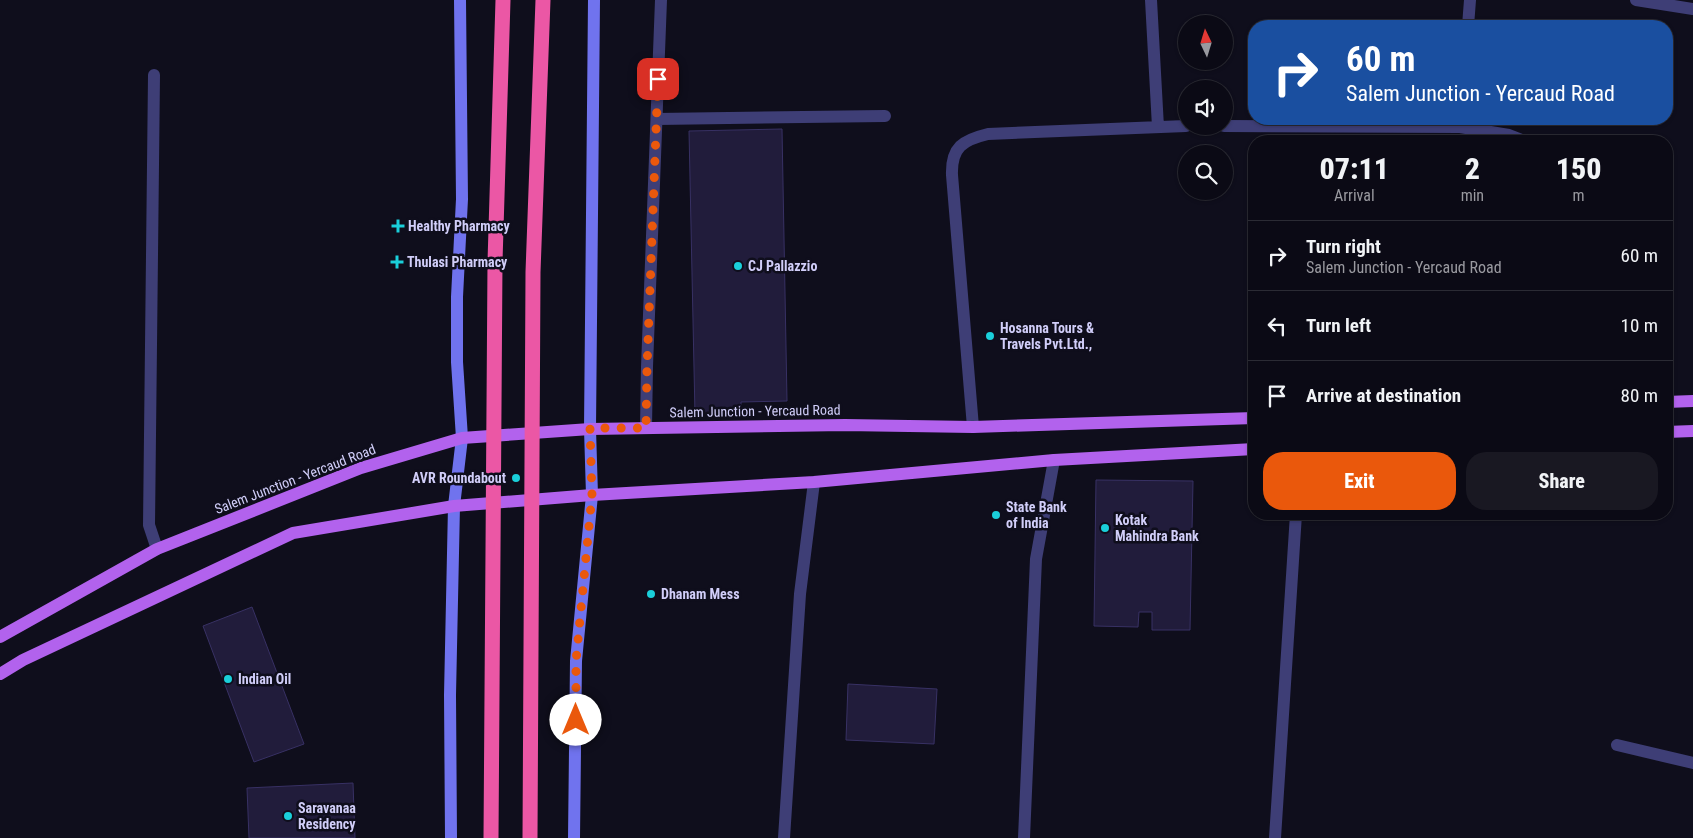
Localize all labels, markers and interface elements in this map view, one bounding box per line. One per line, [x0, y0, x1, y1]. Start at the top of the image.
north arrow [1178, 15, 1232, 70]
map controls [1178, 15, 1233, 200]
text: 60 m [1346, 39, 1415, 80]
icon: right [1263, 40, 1328, 105]
pin [637, 58, 679, 100]
icon: arrive [644, 65, 672, 93]
button: sound [1178, 80, 1233, 135]
text: Salem Junction - Yercaud Road [1346, 81, 1615, 106]
button: search [1178, 145, 1233, 200]
text: 07:11 [1320, 151, 1389, 186]
text: 2 [1465, 151, 1480, 186]
text: 150 [1556, 151, 1601, 186]
text: Arrival [1334, 186, 1375, 205]
text: min [1461, 186, 1484, 205]
text: m [1573, 186, 1585, 205]
place label: Healthy Pharmacy [408, 218, 511, 234]
marker: Healthy Pharmacy [392, 220, 404, 232]
text: Turn right [1306, 235, 1381, 258]
icon: right [1263, 242, 1291, 270]
text: 60 m [1621, 244, 1658, 267]
place label: Thulasi Pharmacy [407, 254, 508, 270]
marker: Thulasi Pharmacy [391, 256, 403, 268]
place label: CJ Pallazzio [748, 258, 817, 274]
text: Salem Junction - Yercaud Road [1306, 258, 1502, 277]
marker: CJ Pallazzio [732, 260, 744, 272]
icon: left [1263, 312, 1291, 340]
text: Turn left [1306, 314, 1371, 337]
text: 10 m [1621, 314, 1658, 337]
place label: Hosanna Tours & Travels Pvt.Ltd., [1000, 320, 1094, 352]
marker: Hosanna Tours & Travels Pvt.Ltd., [984, 330, 996, 342]
icon: arrive [1263, 382, 1291, 410]
text: Arrive at destination [1306, 384, 1461, 407]
text: 80 m [1621, 384, 1658, 407]
street label: Salem Junction - Yercaud Road [669, 402, 841, 420]
street label: Salem Junction - Yercaud Road [212, 441, 378, 517]
button: Exit [1263, 452, 1456, 510]
button: Share [1466, 452, 1658, 510]
place label: AVR Roundabout [412, 470, 506, 486]
marker: AVR Roundabout [510, 472, 522, 484]
place label: State Bank of India [1006, 499, 1067, 531]
marker: State Bank of India [990, 509, 1002, 521]
place label: Kotak Mahindra Bank [1115, 512, 1199, 544]
marker: Kotak Mahindra Bank [1099, 522, 1111, 534]
place label: Dhanam Mess [661, 586, 740, 602]
marker: Dhanam Mess [645, 588, 657, 600]
place label: Indian Oil [238, 671, 291, 687]
marker: Indian Oil [222, 673, 234, 685]
position arrow [549, 693, 601, 745]
place label: Saravanaa Residency [298, 800, 356, 832]
marker: Saravanaa Residency [282, 810, 294, 822]

